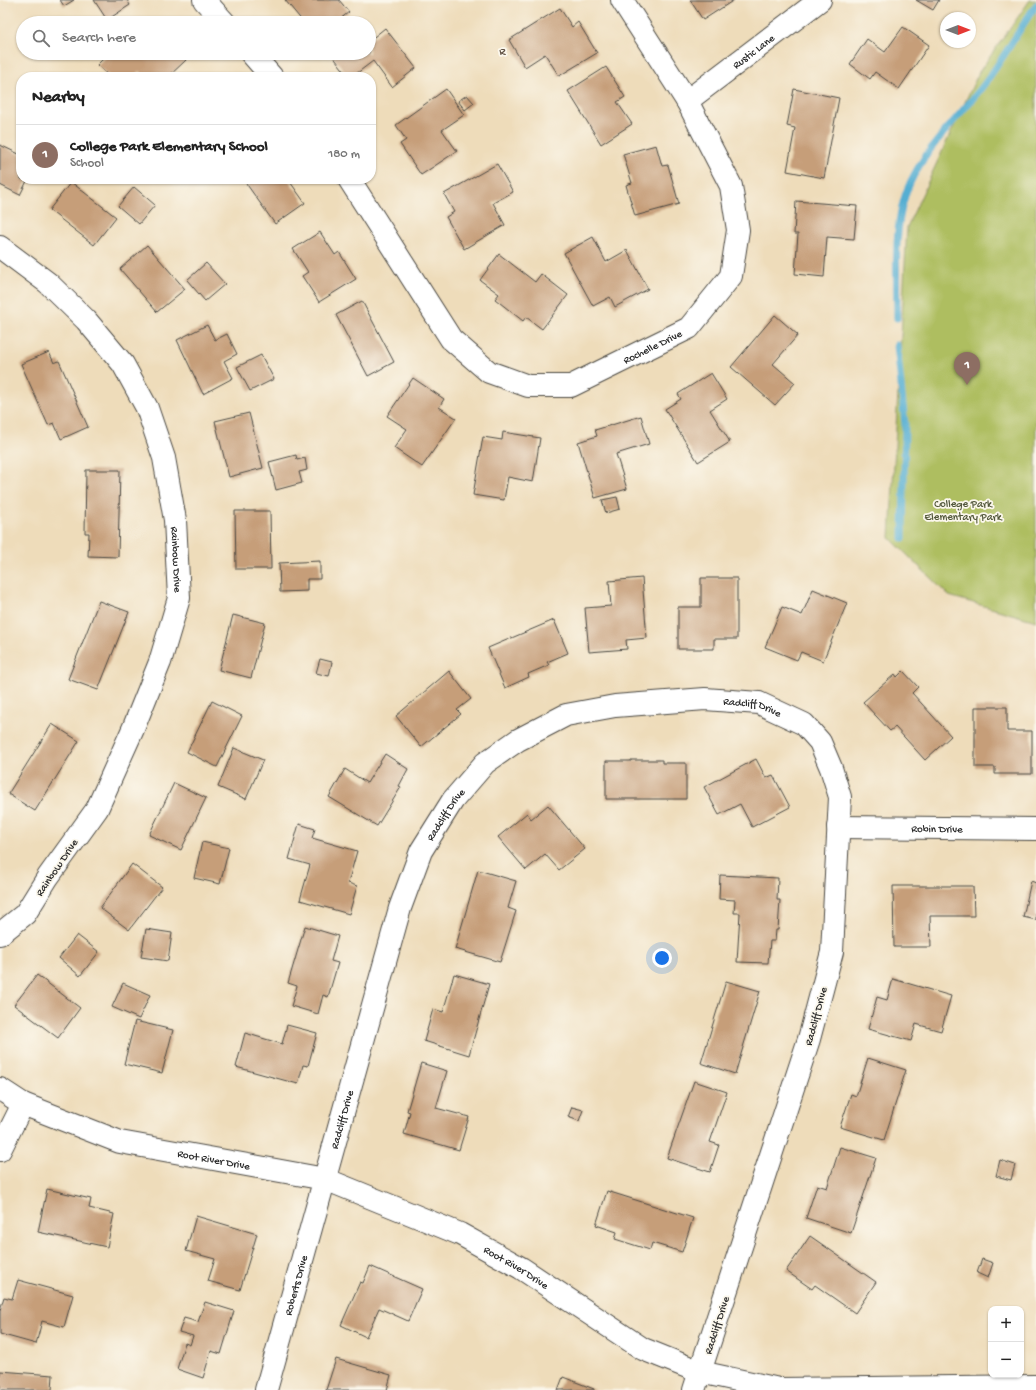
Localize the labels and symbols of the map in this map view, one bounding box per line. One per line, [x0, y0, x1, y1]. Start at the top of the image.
north arrow [940, 12, 976, 48]
street label: Rustic Lane [731, 33, 778, 72]
district label: R [499, 46, 507, 60]
street label: Rochelle Drive [622, 328, 685, 367]
pin: 1 [954, 352, 980, 385]
park label: College Park Elementary Park [924, 499, 1003, 524]
street label: Rainbow Drive [167, 526, 183, 593]
street label: Radcliff Drive [723, 696, 783, 721]
street label: Radcliff Drive [425, 787, 468, 844]
street label: Robin Drive [911, 824, 963, 836]
street label: Rainbow Drive [34, 837, 81, 899]
your location [652, 948, 672, 968]
street label: Radcliff Drive [802, 985, 831, 1047]
street label: Radcliff Drive [329, 1089, 357, 1150]
street label: Root River Drive [176, 1148, 251, 1173]
street label: Root River Drive [481, 1244, 550, 1293]
street label: Roberts Drive [283, 1254, 311, 1317]
street label: Radcliff Drive [702, 1295, 733, 1356]

